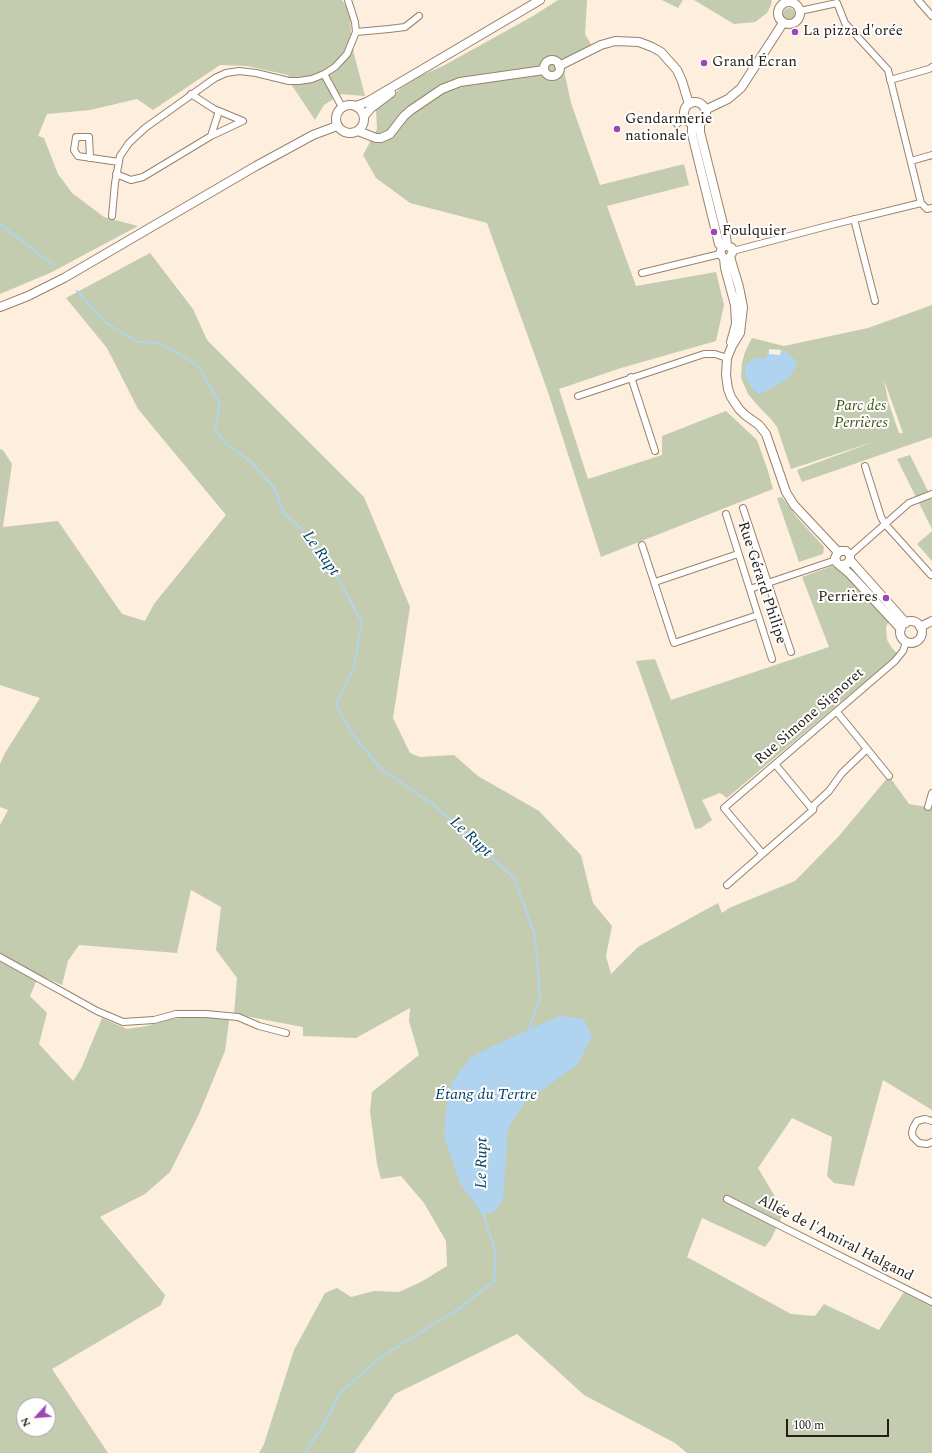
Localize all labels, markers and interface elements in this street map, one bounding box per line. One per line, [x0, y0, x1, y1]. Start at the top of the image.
place label: La pizza d'orée [803, 23, 903, 41]
marker: La pizza d'orée [790, 27, 800, 37]
place label: Grand Écran [712, 54, 797, 72]
marker: Grand Écran [699, 58, 709, 68]
place label: Gendarmerie nationale [625, 111, 712, 146]
marker: Gendarmerie nationale [612, 124, 622, 134]
place label: Foulquier [722, 223, 786, 241]
marker: Foulquier [709, 227, 719, 237]
park label: Parc des Perrières [834, 398, 888, 433]
street label: Rue Gérard Philipe [733, 520, 789, 646]
water label: Le Rupt [297, 528, 343, 580]
place label: Perrières [818, 589, 878, 607]
marker: Perrières [881, 593, 891, 603]
street label: Rue Simone Signoret [752, 665, 868, 769]
water label: Le Rupt [445, 814, 495, 862]
water label: Étang du Tertre [435, 1086, 537, 1106]
water label: Le Rupt [473, 1137, 493, 1189]
street label: Allée de l'Amiral Halgand [754, 1192, 916, 1286]
north arrow [16, 1397, 56, 1437]
scale bar [788, 1411, 891, 1437]
text: N [16, 1414, 35, 1430]
text: 100 m [793, 1416, 824, 1435]

